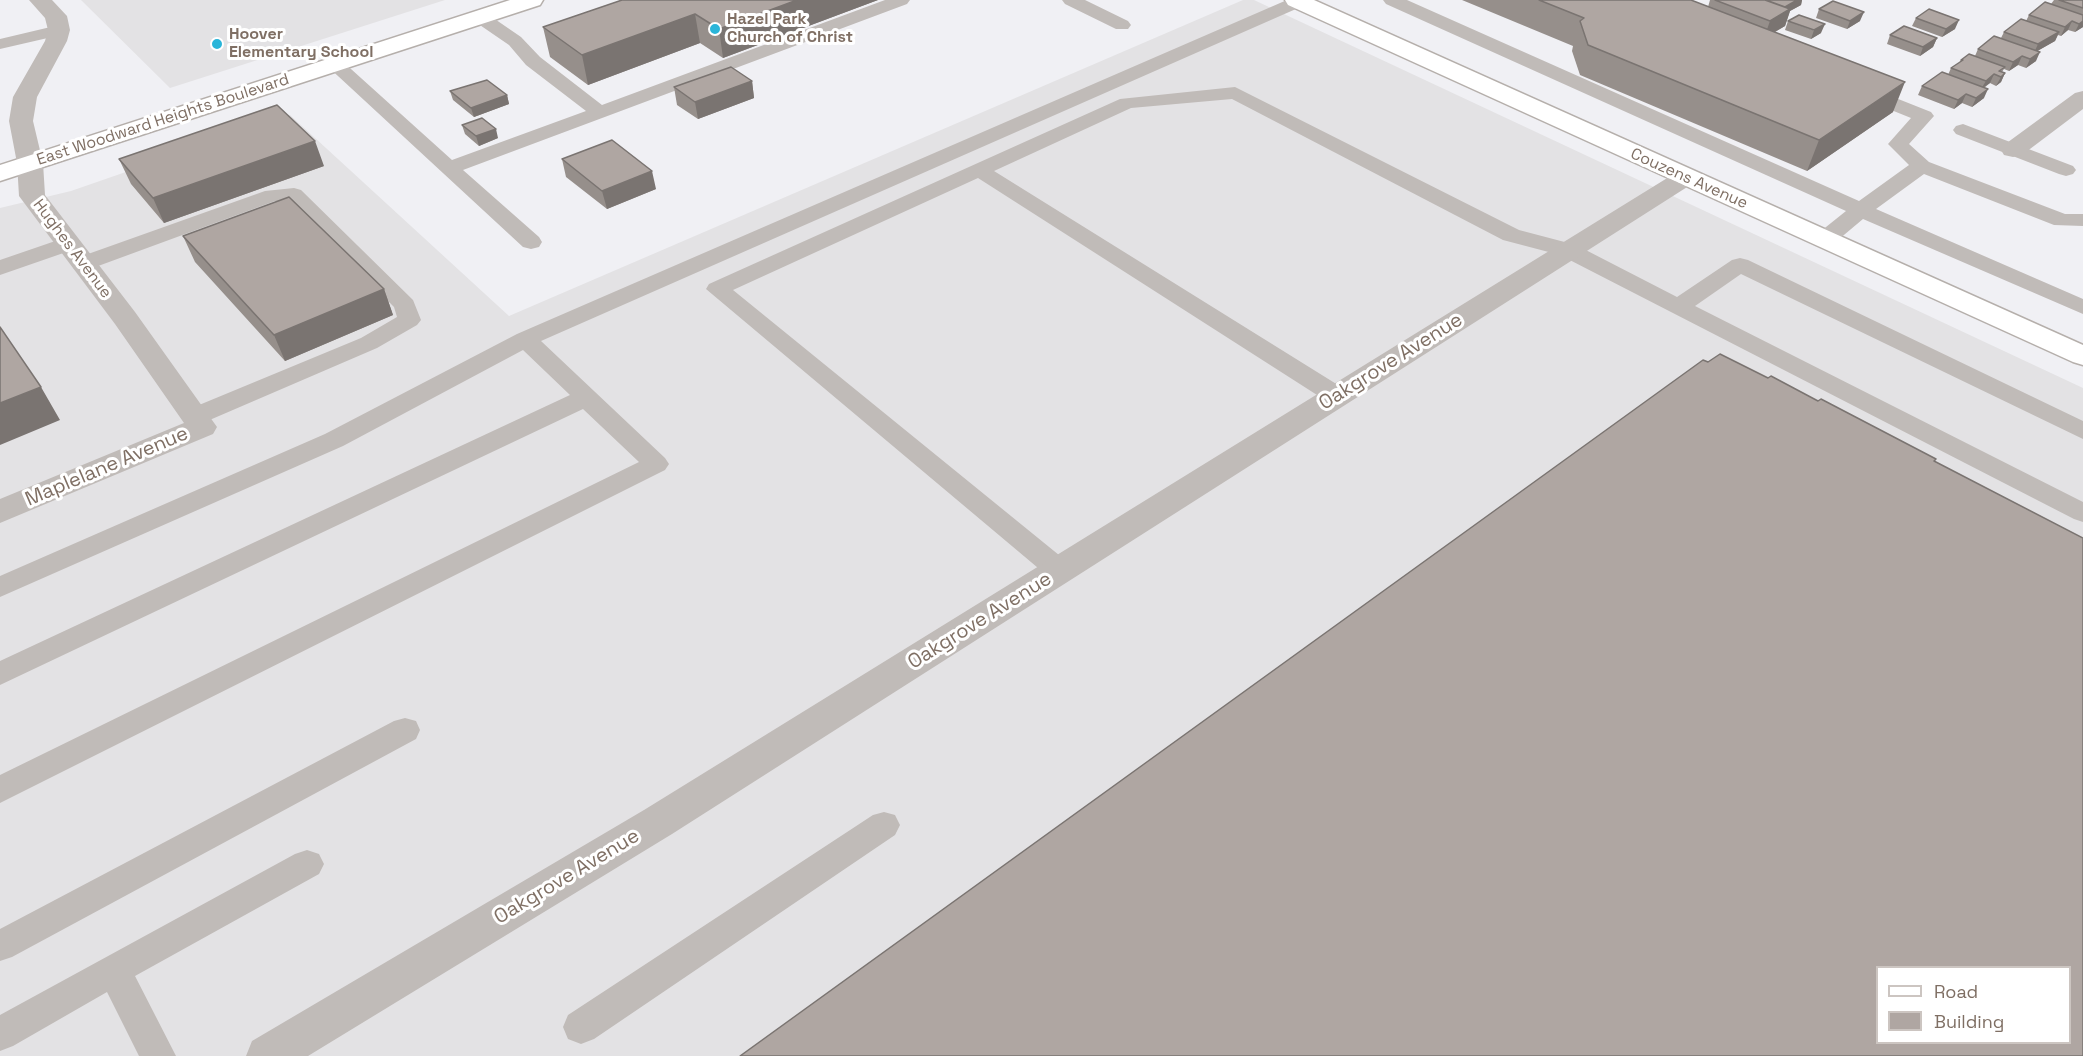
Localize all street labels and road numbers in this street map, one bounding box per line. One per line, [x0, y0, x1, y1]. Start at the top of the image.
street label: East Woodward Heights Boulevard [34, 70, 292, 170]
street label: Couzens Avenue [1627, 145, 1751, 213]
street label: Hughes Avenue [29, 196, 115, 302]
street label: Oakgrove Avenue [1315, 308, 1467, 416]
street label: Maplelane Avenue [22, 422, 192, 512]
street label: Oakgrove Avenue [904, 567, 1056, 675]
street label: Oakgrove Avenue [490, 824, 644, 930]

